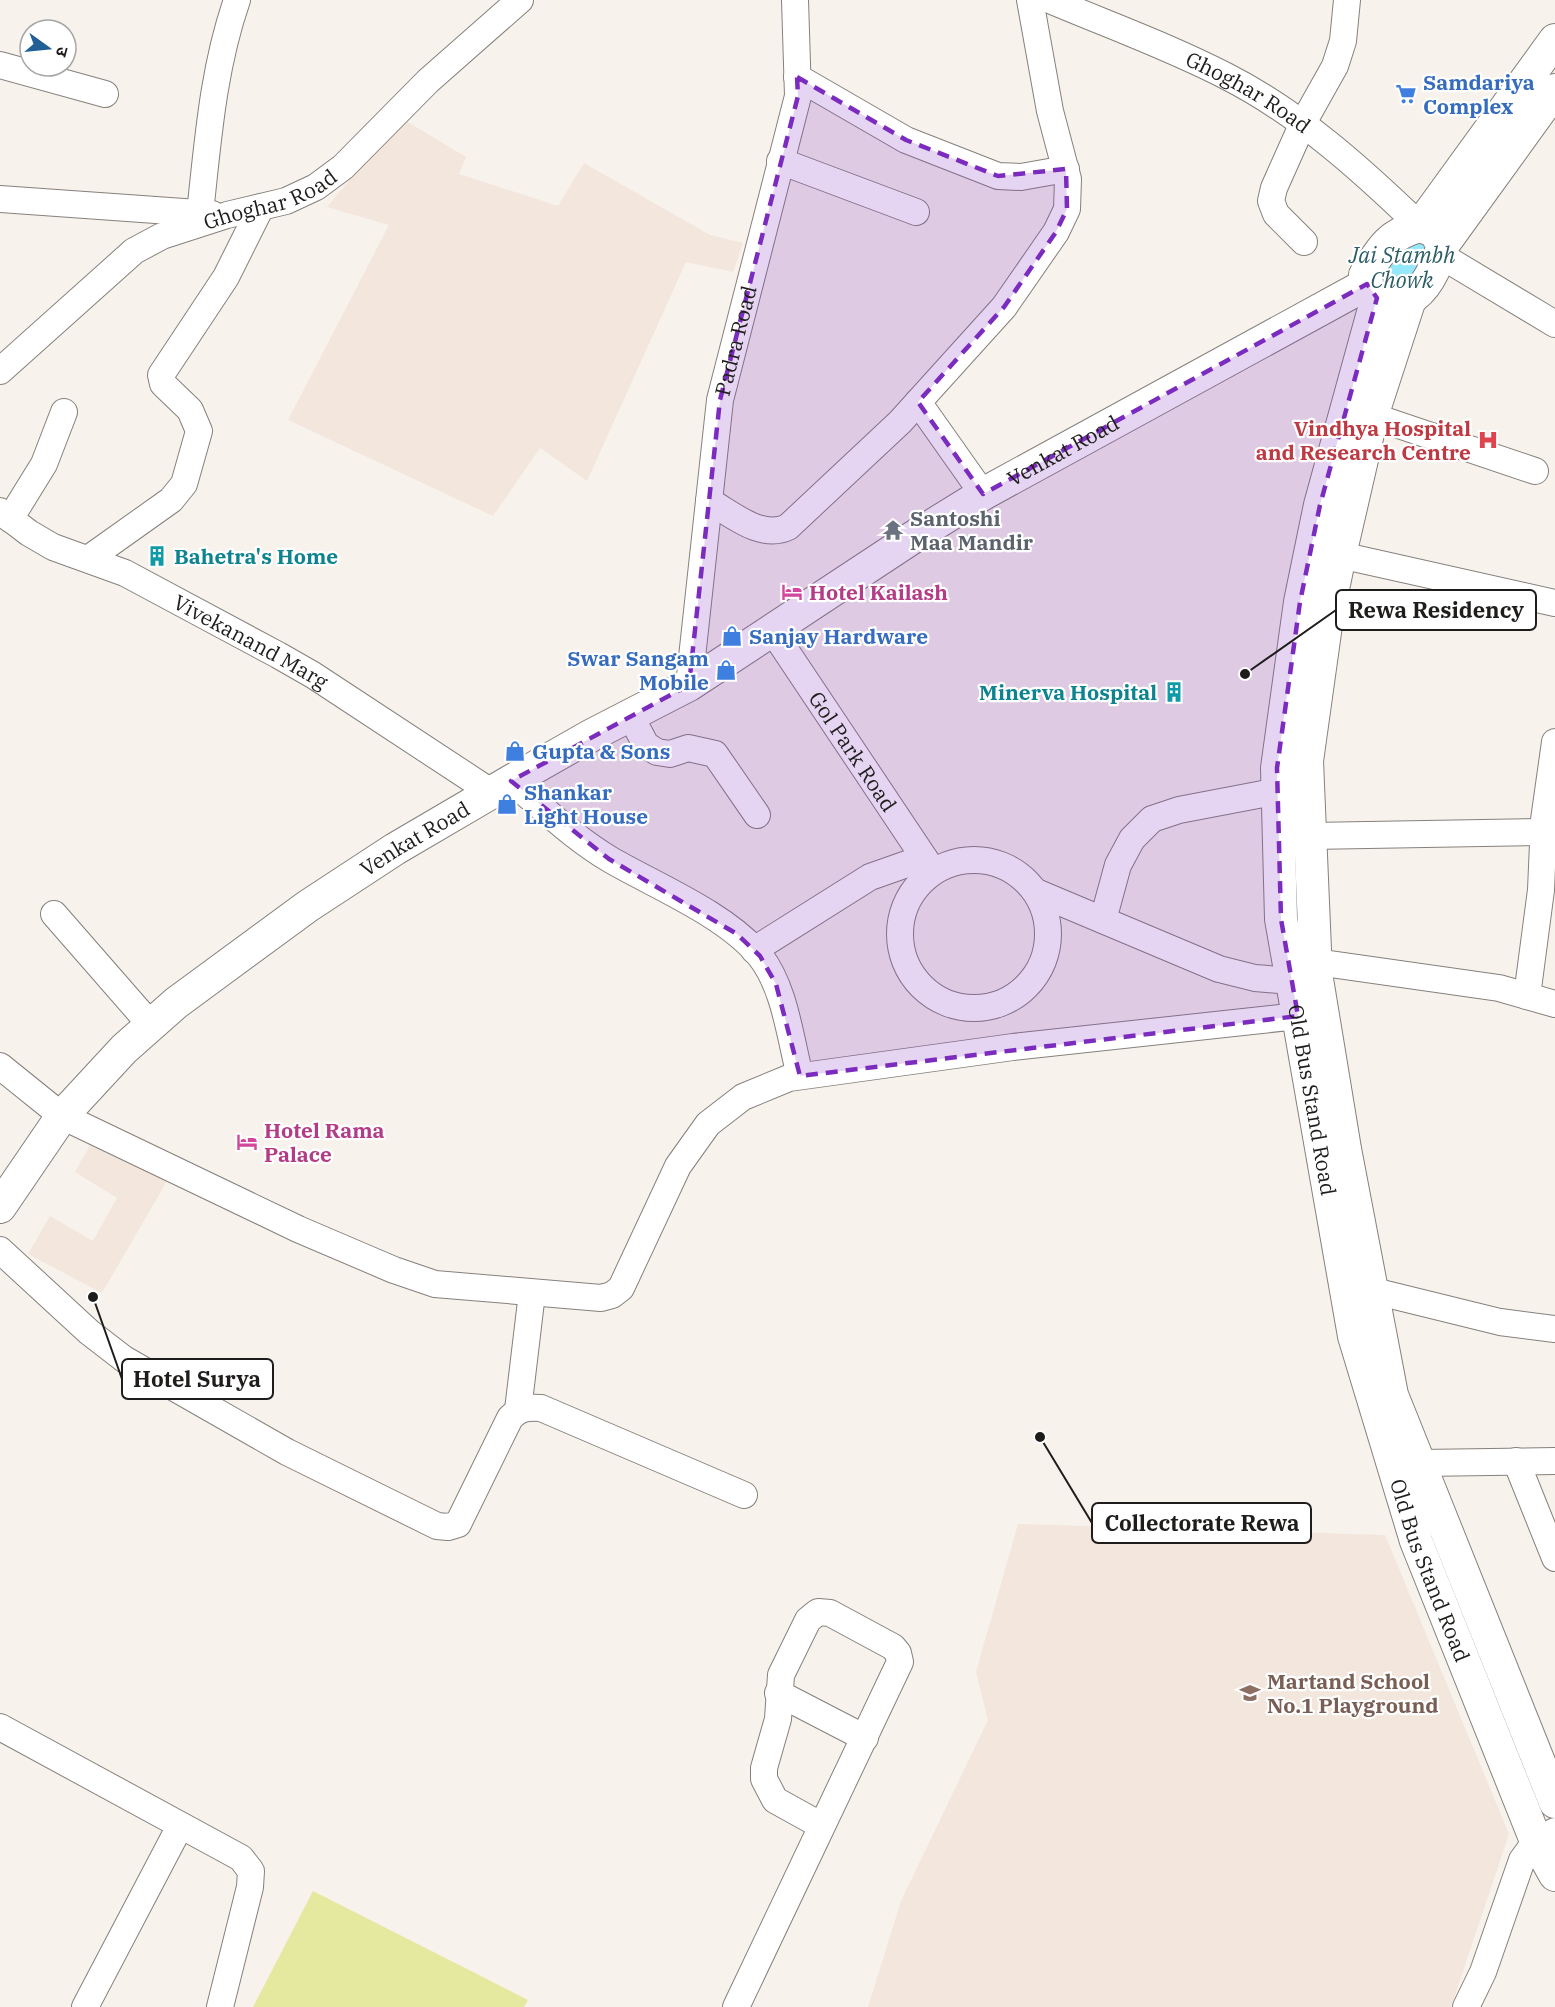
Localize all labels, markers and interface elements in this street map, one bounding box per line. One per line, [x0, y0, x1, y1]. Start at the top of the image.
north arrow [18, 18, 78, 78]
text: उ [51, 45, 73, 60]
street label: Ghoghar Road [1181, 45, 1317, 139]
place label: Samdariya Complex [1423, 68, 1535, 120]
supermarket icon: Samdariya Complex [1394, 82, 1418, 106]
street label: Ghoghar Road [200, 162, 343, 236]
water label: Jai Stambh Chowk [1348, 240, 1455, 294]
street label: Padra Road [708, 282, 763, 399]
street label: Venkat Road [1002, 408, 1124, 492]
place label: Vindhya Hospital and Research Centre [1256, 414, 1471, 466]
hospital icon: Vindhya Hospital and Research Centre [1476, 428, 1500, 452]
place label: Santoshi Maa Mandir [910, 504, 1034, 556]
temple icon: Santoshi Maa Mandir [881, 518, 905, 542]
place label: Bahetra's Home [174, 542, 338, 570]
building icon: Bahetra's Home [145, 544, 169, 568]
place label: Hotel Kailash [809, 578, 948, 606]
hotel icon: Hotel Kailash [780, 580, 804, 604]
street label: Vivekanand Marg [169, 588, 334, 696]
callout: Rewa Residency [1336, 590, 1536, 630]
text: Rewa Residency [1348, 595, 1524, 624]
place label: Sanjay Hardware [749, 622, 928, 650]
shop icon: Sanjay Hardware [720, 624, 744, 648]
place label: Swar Sangam Mobile [567, 644, 709, 696]
shop icon: Swar Sangam Mobile [714, 658, 738, 682]
place label: Minerva Hospital [979, 678, 1157, 706]
building icon: Minerva Hospital [1162, 680, 1186, 704]
street label: Gol Park Road [803, 686, 903, 817]
place label: Gupta & Sons [532, 737, 670, 765]
shop icon: Gupta & Sons [503, 739, 527, 763]
place label: Shankar Light House [524, 778, 648, 830]
shop icon: Shankar Light House [495, 792, 519, 816]
street label: Venkat Road [354, 794, 475, 882]
street label: Old Bus Stand Road [1282, 1002, 1343, 1198]
place label: Hotel Rama Palace [264, 1116, 385, 1168]
hotel icon: Hotel Rama Palace [235, 1130, 259, 1154]
callout: Hotel Surya [122, 1359, 273, 1399]
text: Hotel Surya [133, 1364, 261, 1393]
street label: Old Bus Stand Road [1384, 1475, 1477, 1666]
callout: Collectorate Rewa [1092, 1503, 1311, 1543]
text: Collectorate Rewa [1104, 1508, 1300, 1537]
place label: Martand School No.1 Playground [1267, 1667, 1439, 1719]
school or university icon: Martand School No.1 Playground [1238, 1681, 1262, 1705]

